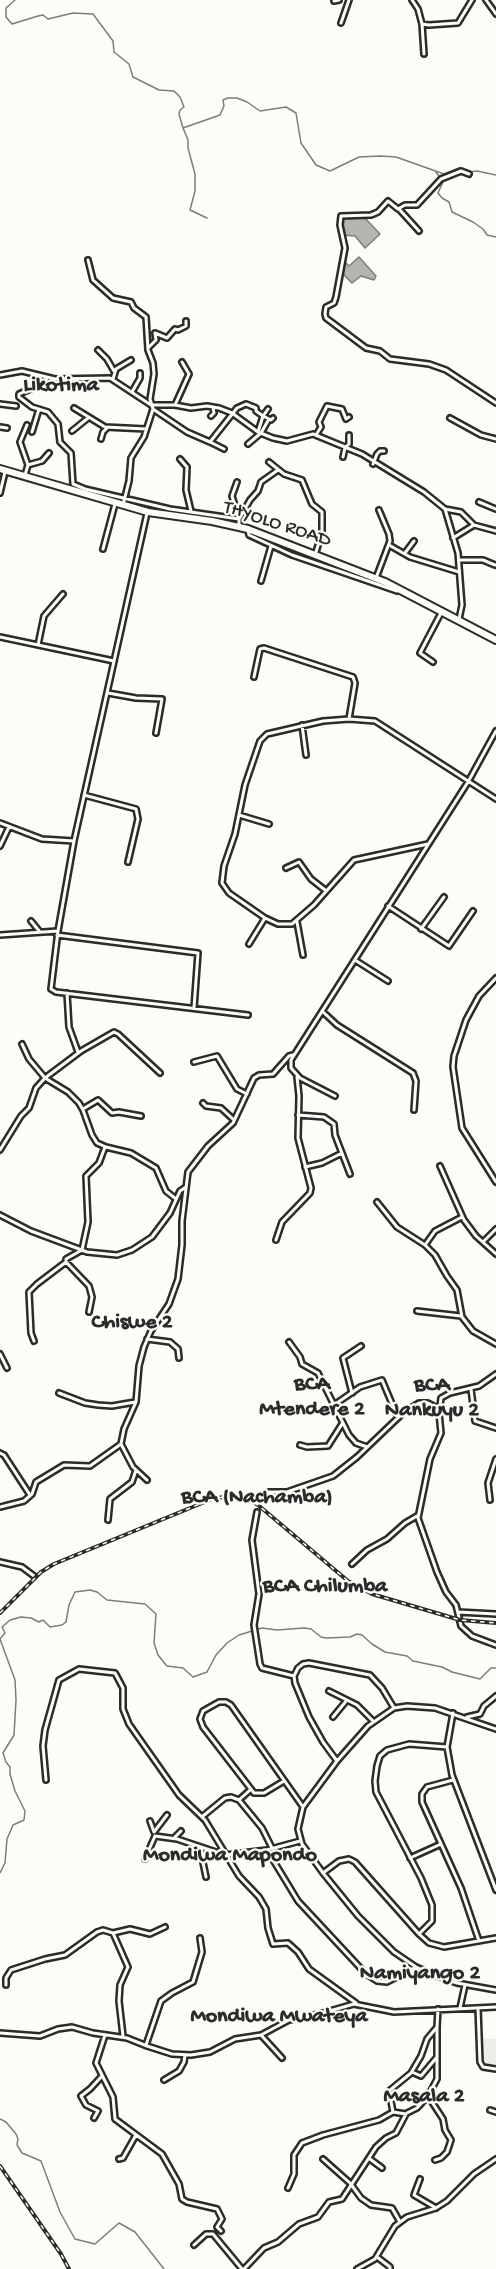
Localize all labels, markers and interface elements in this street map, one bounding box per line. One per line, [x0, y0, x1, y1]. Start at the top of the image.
district label: Likotima [23, 374, 99, 400]
street label: THYOLO ROAD [220, 496, 334, 554]
district label: Chiswe 2 [91, 1311, 173, 1337]
district label: BCA Mtendere 2 [259, 1373, 365, 1424]
district label: BCA Nankuyu 2 [385, 1374, 479, 1426]
district label: BCA (Nachamba) [181, 1486, 333, 1512]
district label: BCA Chilumba [263, 1575, 387, 1601]
district label: Mondiwa Mapondo [143, 1844, 317, 1870]
district label: Namiyango 2 [360, 1962, 480, 1988]
district label: Mondiwa Mwateya [190, 2005, 368, 2031]
district label: Masala 2 [384, 2085, 464, 2111]

